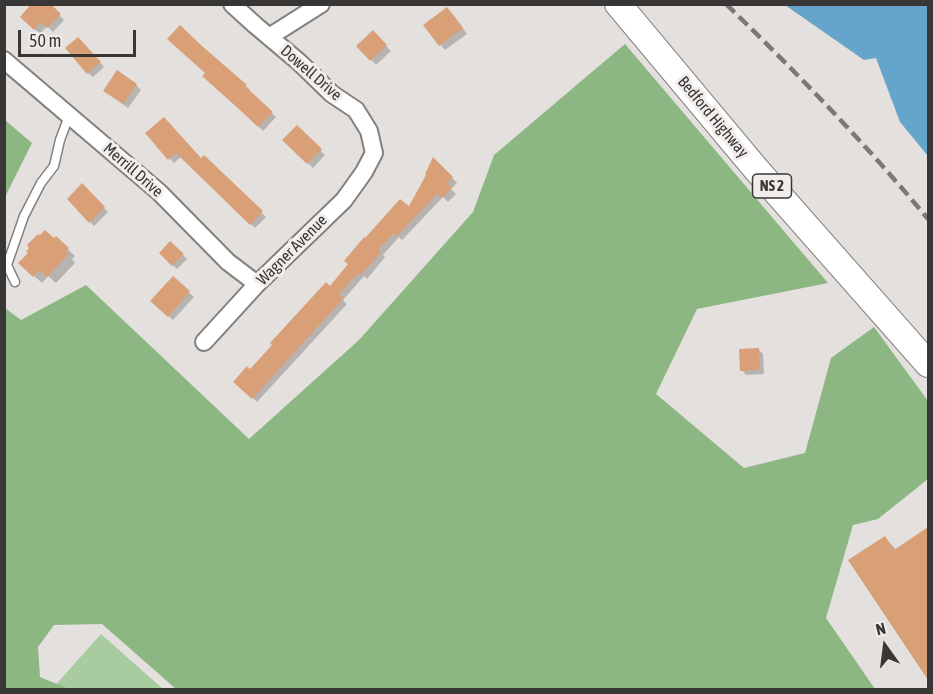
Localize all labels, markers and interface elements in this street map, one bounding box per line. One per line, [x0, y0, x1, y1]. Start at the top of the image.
scale bar [21, 18, 140, 56]
text: 50 m [29, 30, 61, 51]
street label: Dowell Drive [277, 41, 345, 105]
street label: Bedford Highway [674, 73, 752, 161]
street label: Merrill Drive [99, 139, 167, 201]
road number: NS 2 [752, 174, 792, 198]
street label: Wagner Avenue [253, 211, 331, 289]
north arrow [855, 616, 915, 676]
text: N [874, 619, 887, 638]

